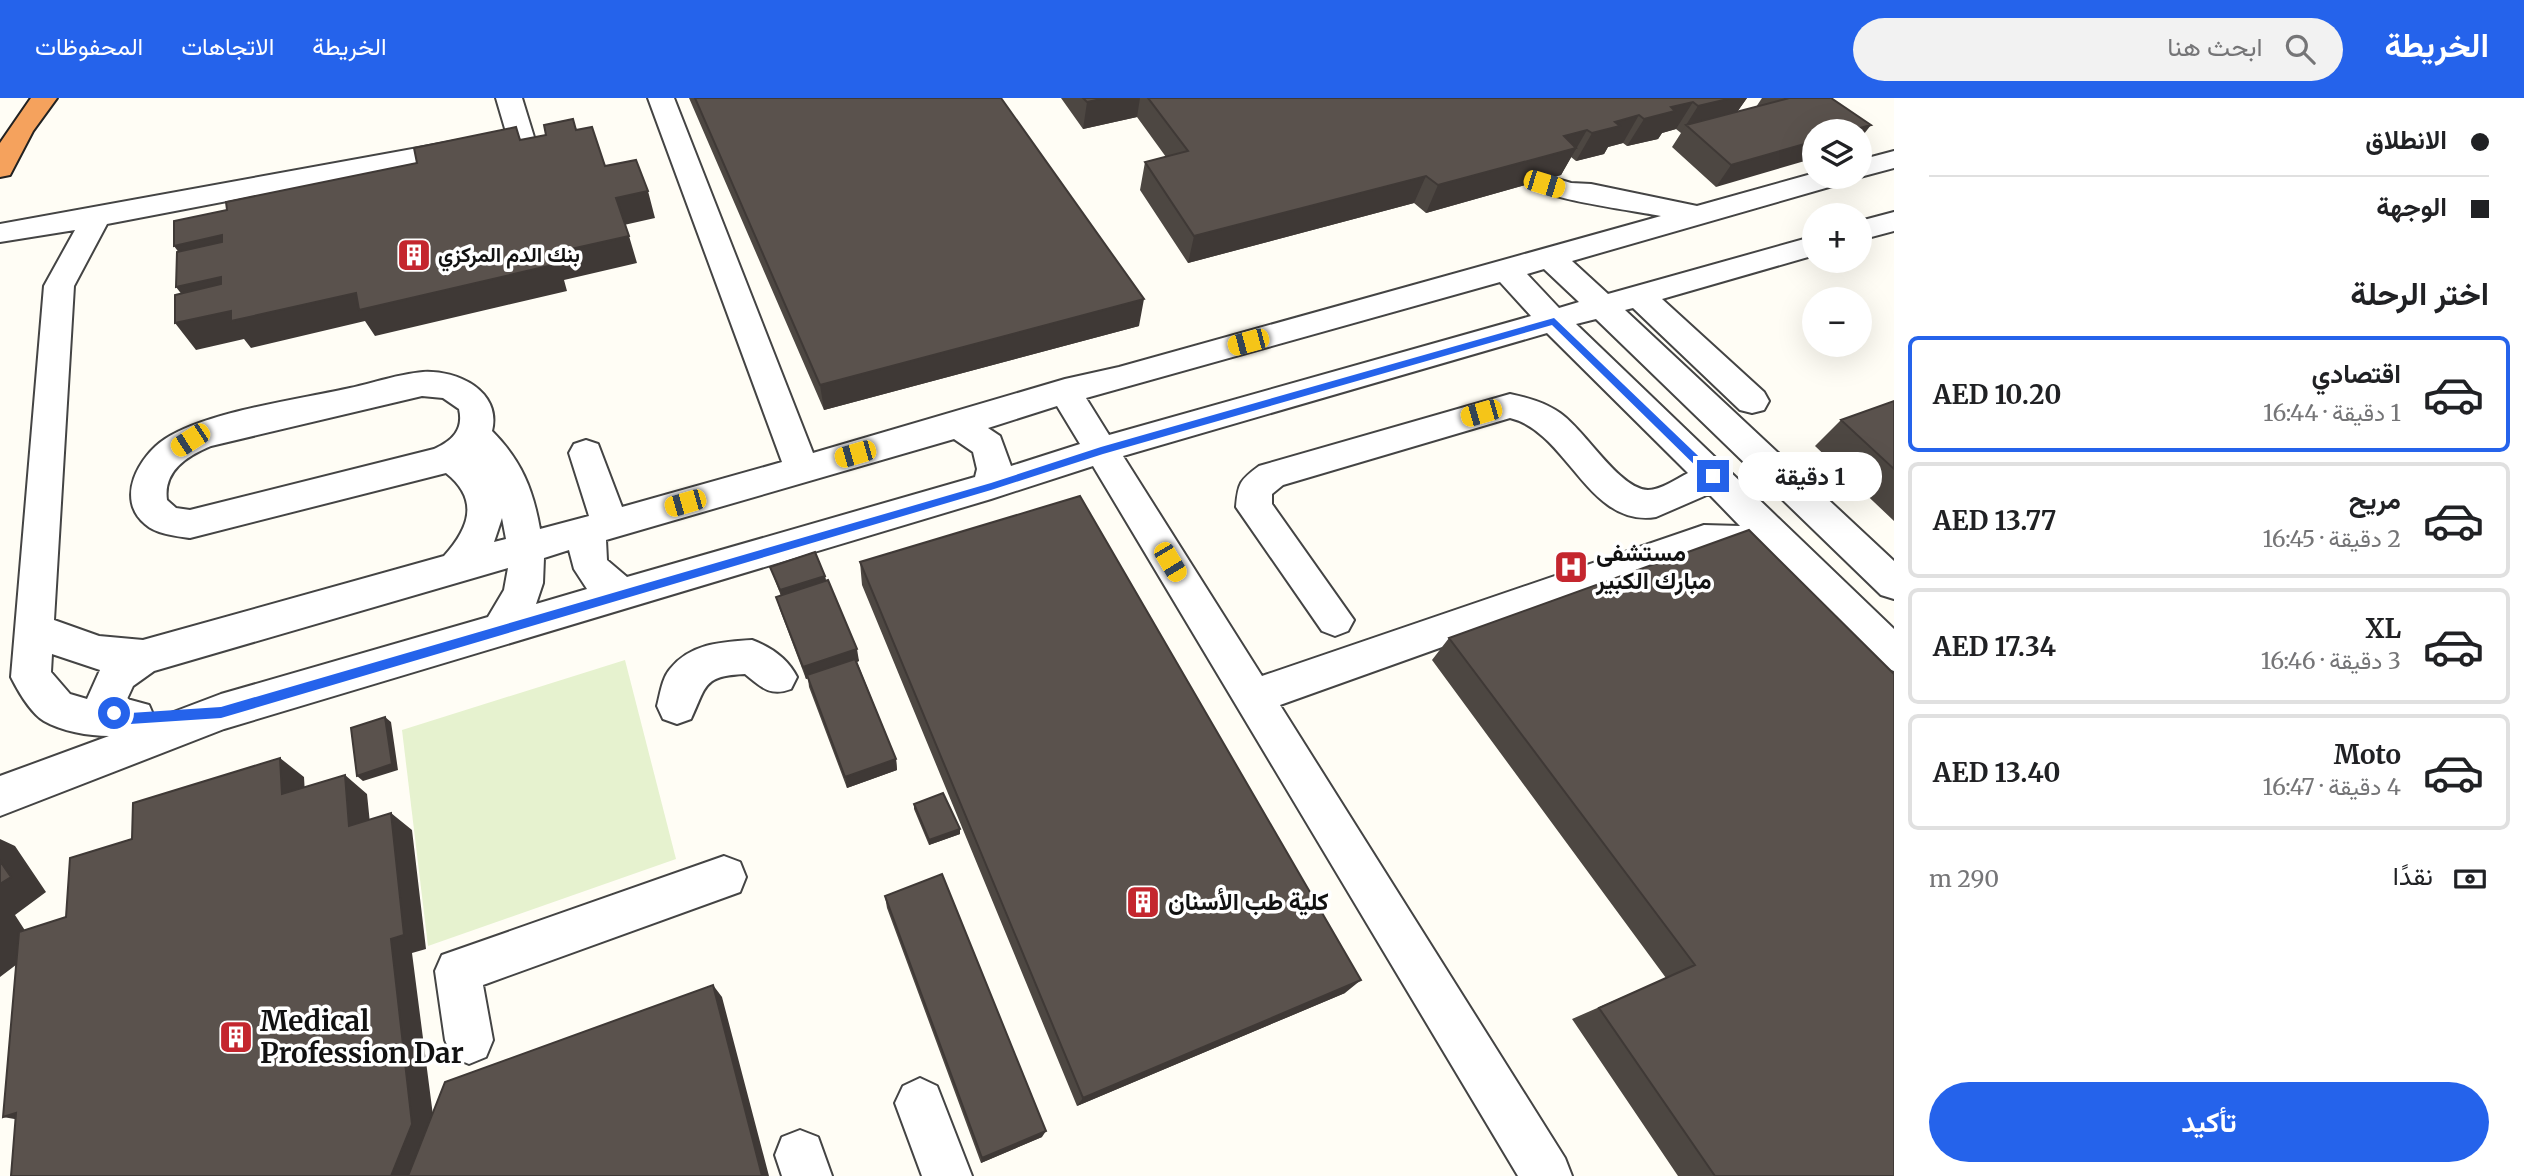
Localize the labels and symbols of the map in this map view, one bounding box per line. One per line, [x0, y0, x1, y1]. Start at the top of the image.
car [1521, 168, 1568, 200]
building icon: بنك الدم المركزي [395, 236, 433, 274]
place label: بنك الدم المركزي [438, 241, 580, 272]
car [1225, 326, 1272, 358]
car [1458, 397, 1505, 429]
car [167, 420, 214, 460]
car [832, 438, 879, 470]
callout: 1 دقيقة [1738, 452, 1881, 500]
route end [1697, 460, 1729, 492]
car [662, 487, 709, 519]
place label: مستشفى مبارك الكبير [1595, 537, 1711, 596]
car [1151, 539, 1190, 585]
hospital icon: مستشفى مبارك الكبير [1552, 548, 1590, 586]
route start [98, 697, 130, 729]
building icon: كلية طب الأسنان [1124, 883, 1162, 921]
place label: كلية طب الأسنان [1168, 886, 1329, 917]
place label: Medical Profession Dar [260, 1003, 464, 1071]
building icon: Medical Profession Dar [217, 1018, 255, 1056]

